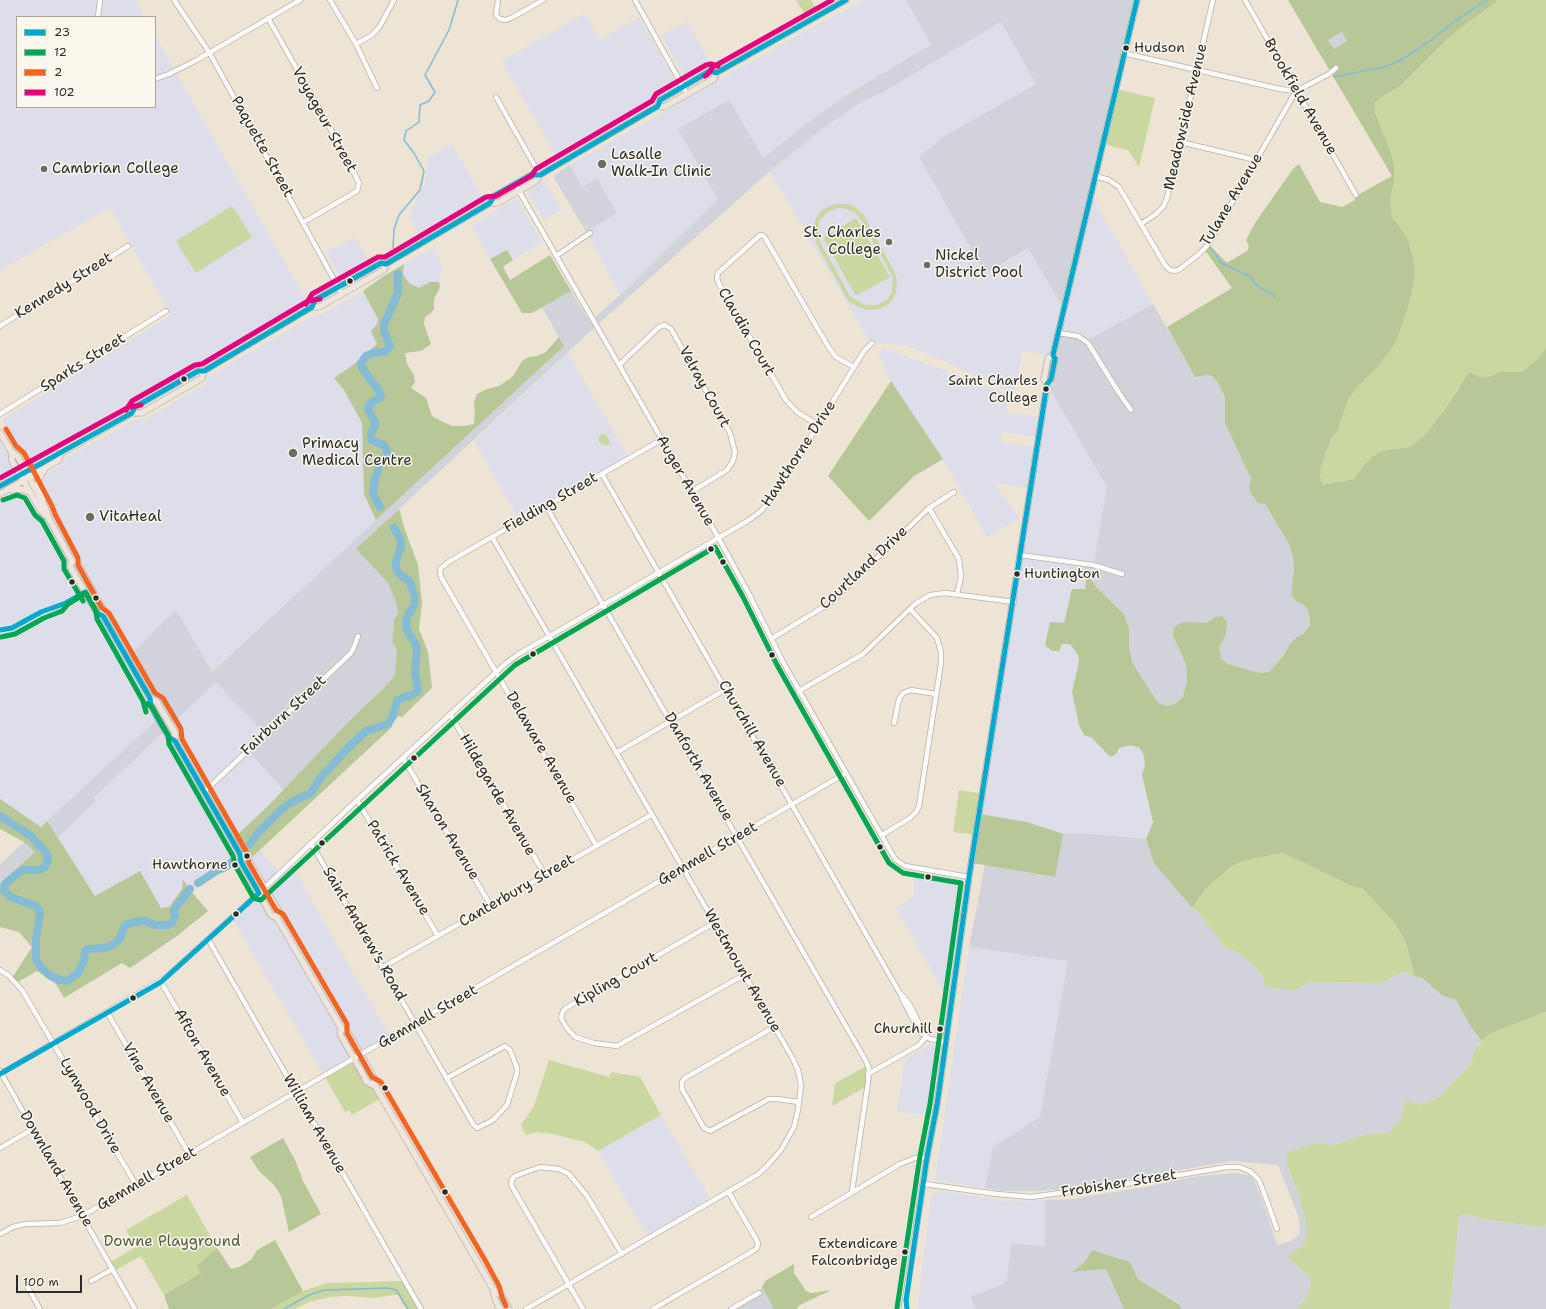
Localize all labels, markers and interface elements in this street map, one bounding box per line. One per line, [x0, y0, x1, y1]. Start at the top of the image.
legend [16, 16, 156, 108]
text: 23 [54, 24, 70, 40]
street label: Brookfield Avenue [1259, 36, 1341, 158]
place label: Hudson [1134, 40, 1185, 56]
street label: Meadowside Avenue [1160, 42, 1212, 192]
marker: Hudson [1121, 43, 1131, 53]
text: 12 [54, 44, 67, 60]
text: 2 [54, 64, 62, 80]
street label: Voyageur Street [288, 64, 360, 176]
text: 102 [54, 84, 75, 100]
street label: Paquette Street [227, 93, 297, 201]
place label: Lasalle Walk-In Clinic [611, 146, 711, 181]
street label: Tulane Avenue [1197, 150, 1267, 250]
marker: Lasalle Walk-In Clinic [596, 158, 608, 170]
place label: Cambrian College [52, 160, 179, 178]
marker: Cambrian College [39, 164, 49, 174]
place label: St. Charles College [803, 224, 881, 259]
marker: St. Charles College [884, 237, 894, 247]
place label: Nickel District Pool [935, 247, 1023, 282]
street label: Kennedy Street [12, 249, 116, 323]
marker: Nickel District Pool [922, 260, 932, 270]
unlabelled marker [345, 276, 355, 286]
street label: Claudia Court [713, 285, 779, 379]
street label: Sparks Street [37, 330, 129, 396]
street label: Velray Court [674, 343, 734, 431]
place label: Saint Charles College [948, 373, 1038, 406]
unlabelled marker [179, 374, 189, 384]
marker: Saint Charles College [1041, 384, 1051, 394]
street label: Hawthorne Drive [758, 397, 840, 511]
street label: Auger Avenue [652, 432, 718, 530]
place label: Primacy Medical Centre [302, 435, 412, 470]
marker: Primacy Medical Centre [287, 447, 299, 459]
street label: Fielding Street [501, 469, 601, 537]
place label: VitaHeal [99, 508, 161, 526]
marker: VitaHeal [84, 511, 96, 523]
street label: Courtland Drive [816, 523, 912, 613]
unlabelled marker [706, 544, 716, 554]
unlabelled marker [718, 557, 728, 567]
place label: Huntington [1024, 566, 1100, 582]
marker: Huntington [1012, 569, 1022, 579]
unlabelled marker [67, 577, 77, 587]
unlabelled marker [91, 593, 101, 603]
unlabelled marker [528, 649, 538, 659]
unlabelled marker [767, 650, 777, 660]
street label: Fairburn Street [238, 672, 330, 760]
street label: Churchill Avenue [714, 677, 790, 791]
street label: Delaware Avenue [502, 689, 580, 807]
street label: Danforth Avenue [660, 710, 736, 824]
street label: Hildegarde Avenue [455, 731, 539, 859]
unlabelled marker [409, 753, 419, 763]
street label: Sharon Avenue [411, 781, 483, 883]
street label: Patrick Avenue [362, 817, 434, 919]
street label: Gemmell Street [655, 818, 761, 890]
unlabelled marker [317, 838, 327, 848]
unlabelled marker [875, 842, 885, 852]
unlabelled marker [242, 851, 252, 861]
street label: Canterbury Street [456, 851, 578, 931]
place label: Hawthorne [152, 857, 228, 873]
marker: Hawthorne [230, 860, 240, 870]
street label: Saint Andrew's Road [318, 864, 410, 1004]
unlabelled marker [923, 872, 933, 882]
street label: Westmount Avenue [699, 906, 785, 1036]
unlabelled marker [231, 909, 241, 919]
street label: Kipling Court [571, 949, 661, 1011]
street label: Gemmell Street [375, 981, 481, 1053]
unlabelled marker [128, 993, 138, 1003]
street label: Afton Avenue [170, 1006, 234, 1100]
place label: Churchill [874, 1021, 932, 1037]
marker: Churchill [935, 1024, 945, 1034]
street label: Vine Avenue [118, 1040, 178, 1126]
street label: Lynwood Drive [55, 1055, 125, 1157]
street label: William Avenue [278, 1071, 350, 1177]
unlabelled marker [380, 1083, 390, 1093]
street label: Downland Avenue [15, 1108, 97, 1230]
street label: Gemmell Street [94, 1143, 200, 1215]
street label: Frobisher Street [1060, 1166, 1178, 1202]
unlabelled marker [440, 1187, 450, 1197]
park label: Downe Playground [104, 1233, 240, 1251]
place label: Extendicare Falconbridge [811, 1236, 898, 1268]
marker: Extendicare Falconbridge [900, 1247, 910, 1257]
scale bar [18, 1267, 84, 1293]
text: 100 m [23, 1274, 59, 1290]

